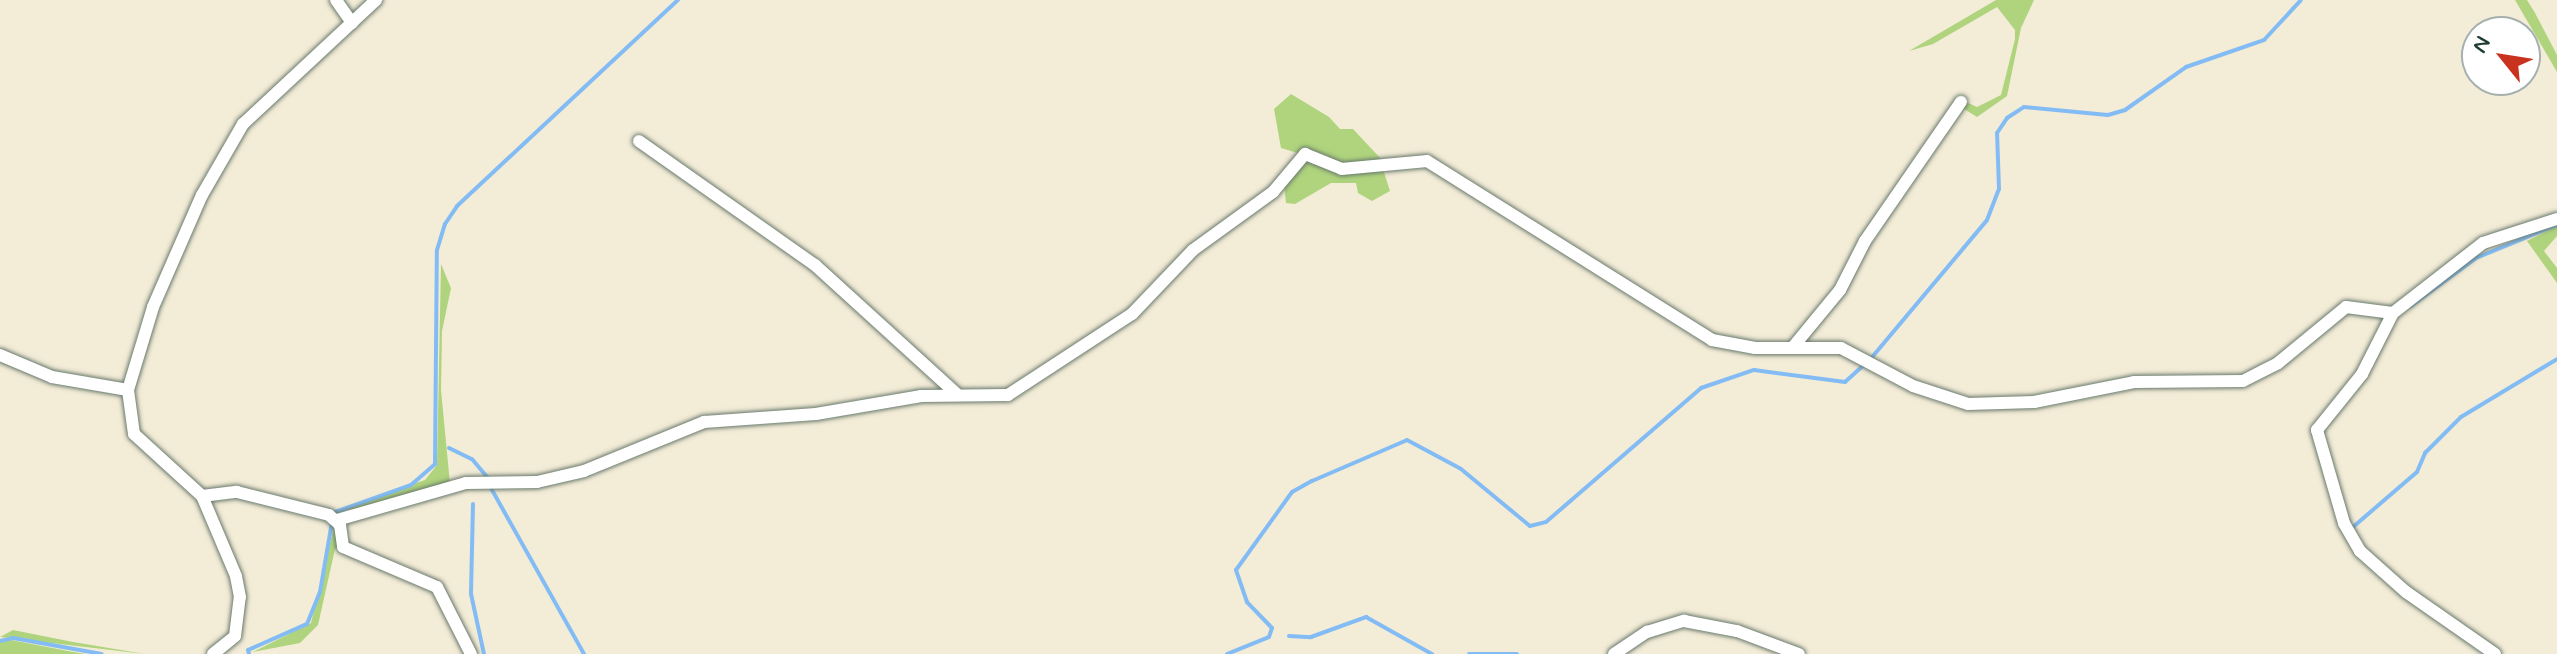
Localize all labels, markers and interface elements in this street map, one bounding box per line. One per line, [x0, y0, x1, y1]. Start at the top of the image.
north arrow [2461, 16, 2541, 96]
text: N [2466, 32, 2498, 58]

